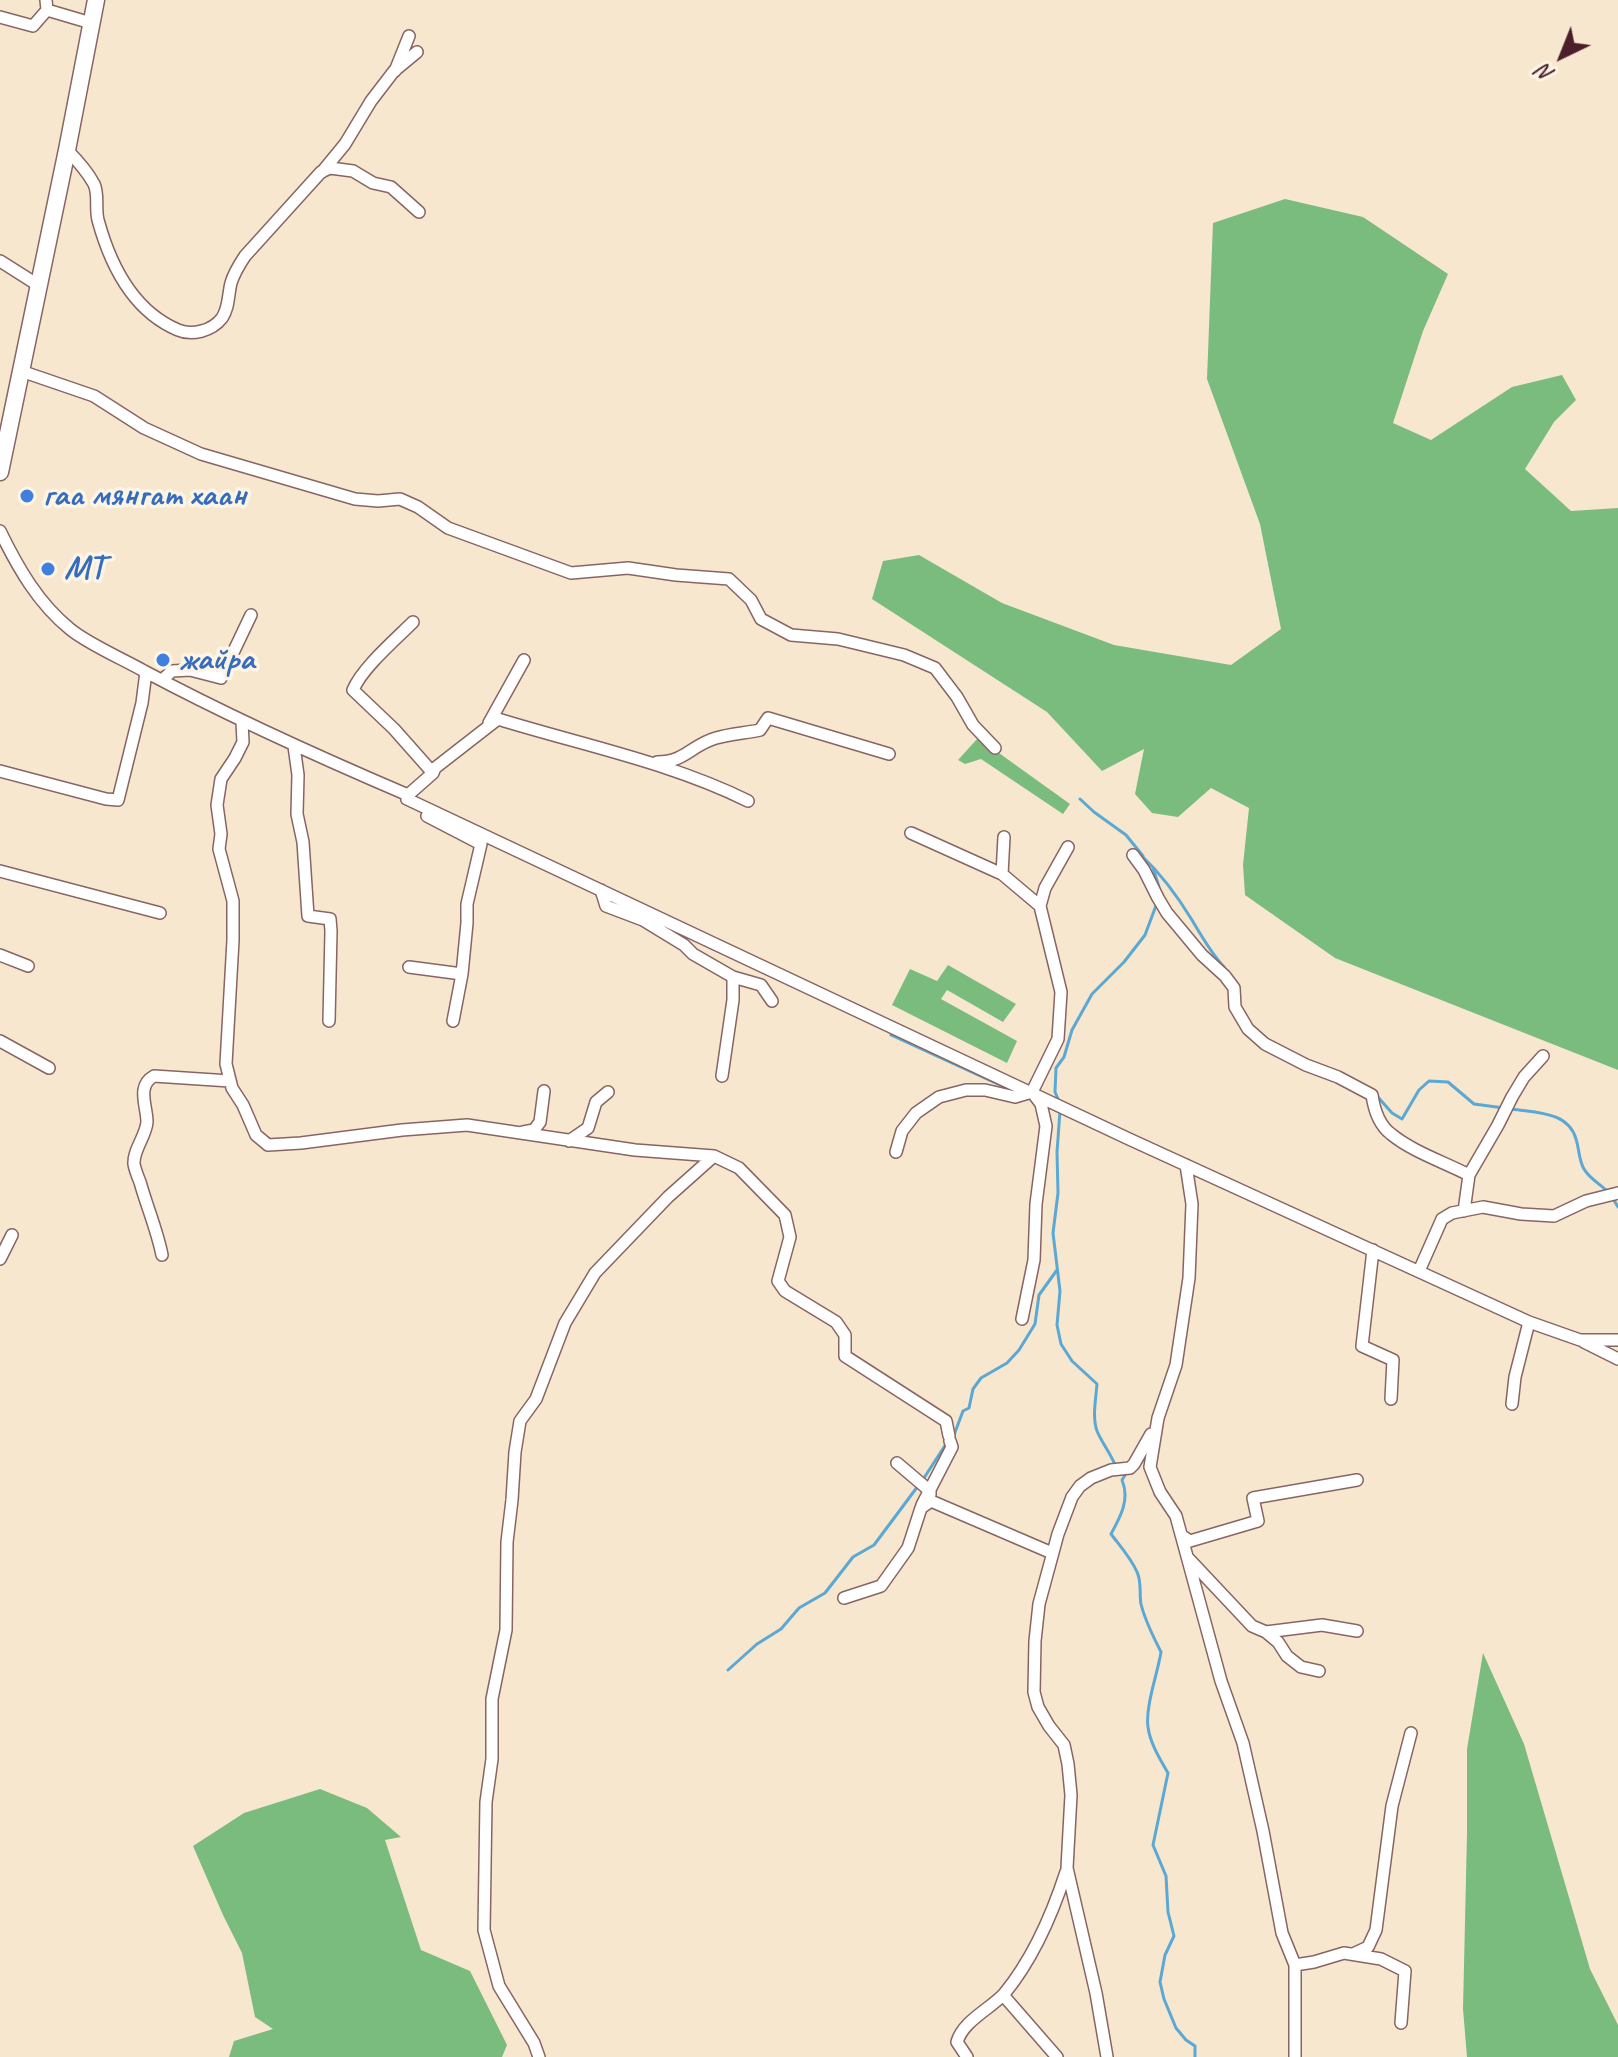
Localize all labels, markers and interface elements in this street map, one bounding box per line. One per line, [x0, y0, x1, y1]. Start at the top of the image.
north arrow [1522, 16, 1602, 96]
text: N [1531, 59, 1560, 88]
place label: гаа мянгат хаан [43, 476, 246, 516]
marker: гаа мянгат хаан [18, 487, 36, 505]
place label: MT [64, 549, 104, 589]
marker: MT [39, 560, 57, 578]
place label: жайра [179, 640, 254, 680]
marker: жайра [154, 651, 172, 669]

